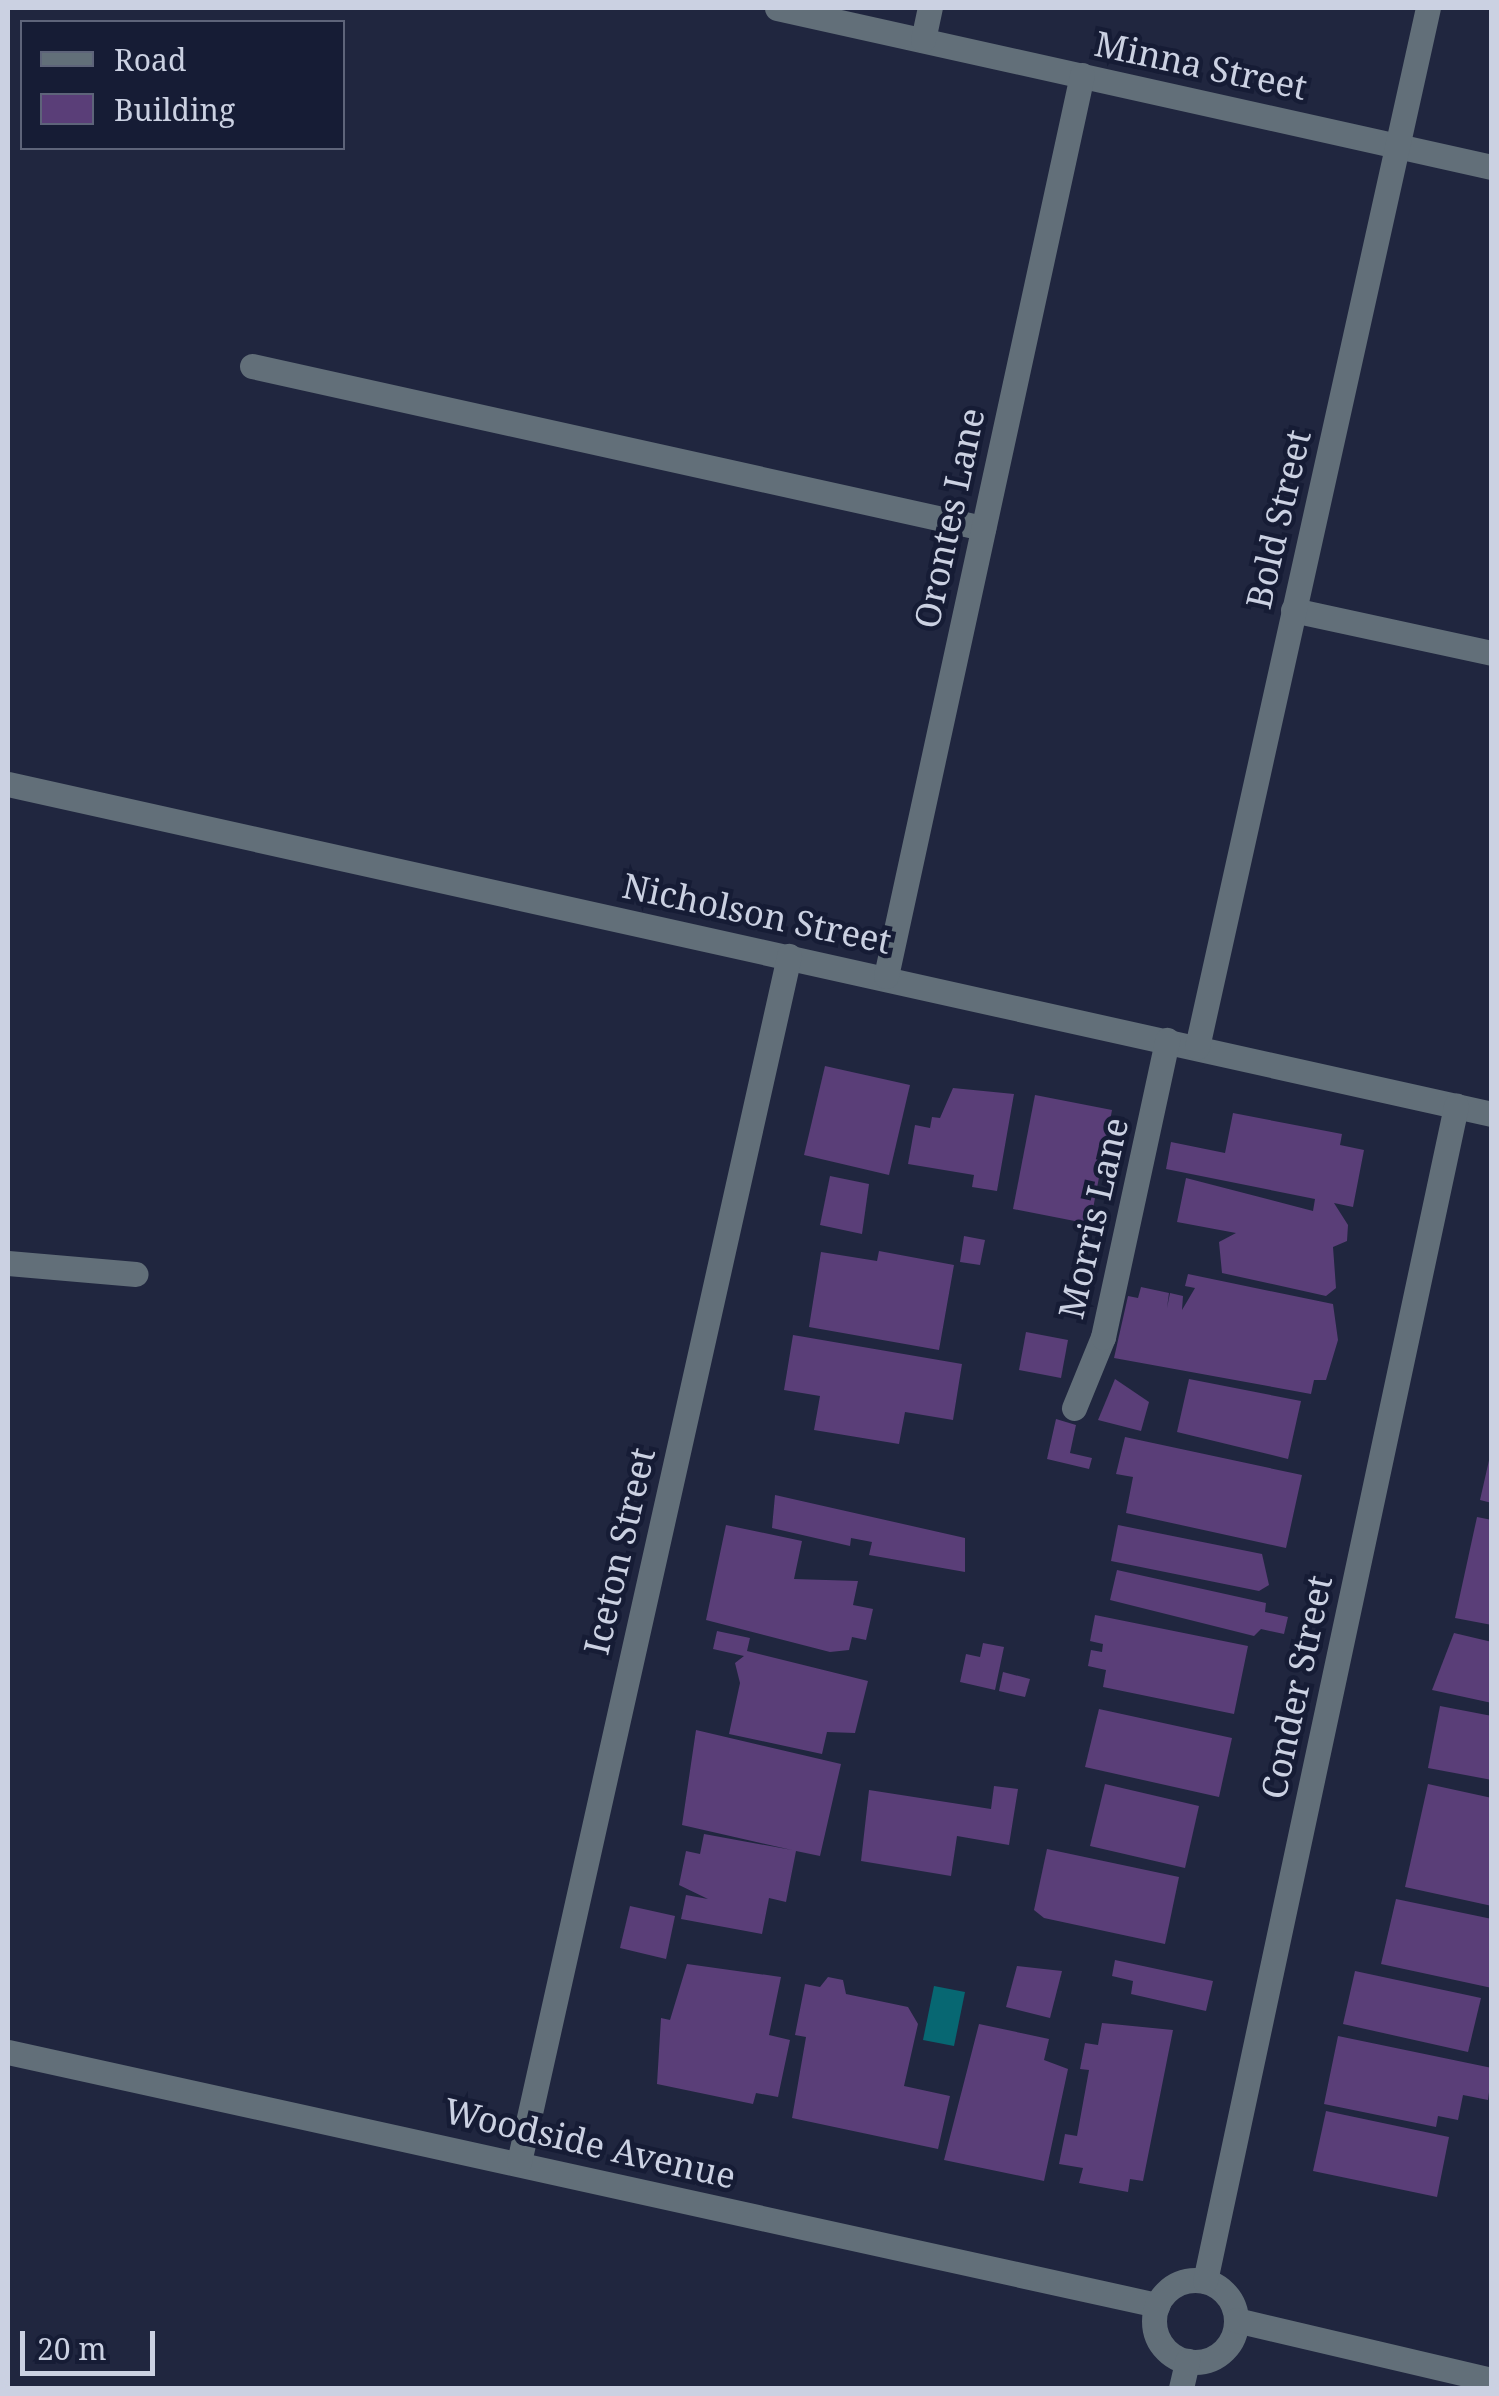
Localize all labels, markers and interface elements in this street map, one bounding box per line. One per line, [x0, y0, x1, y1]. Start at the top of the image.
legend [20, 20, 345, 150]
street label: Minna Street [1091, 22, 1311, 108]
text: Road [114, 39, 186, 80]
text: Building [114, 89, 235, 130]
street label: Orontes Lane [905, 404, 993, 632]
street label: Bold Street [1237, 426, 1319, 612]
street label: Nicholson Street [619, 864, 895, 962]
street label: Morris Lane [1049, 1113, 1137, 1323]
street label: Iceton Street [575, 1444, 663, 1658]
street label: Conder Street [1252, 1571, 1340, 1803]
street label: Woodside Avenue [440, 2089, 740, 2197]
scale bar [25, 2311, 160, 2373]
text: 20 m [37, 2328, 107, 2369]

